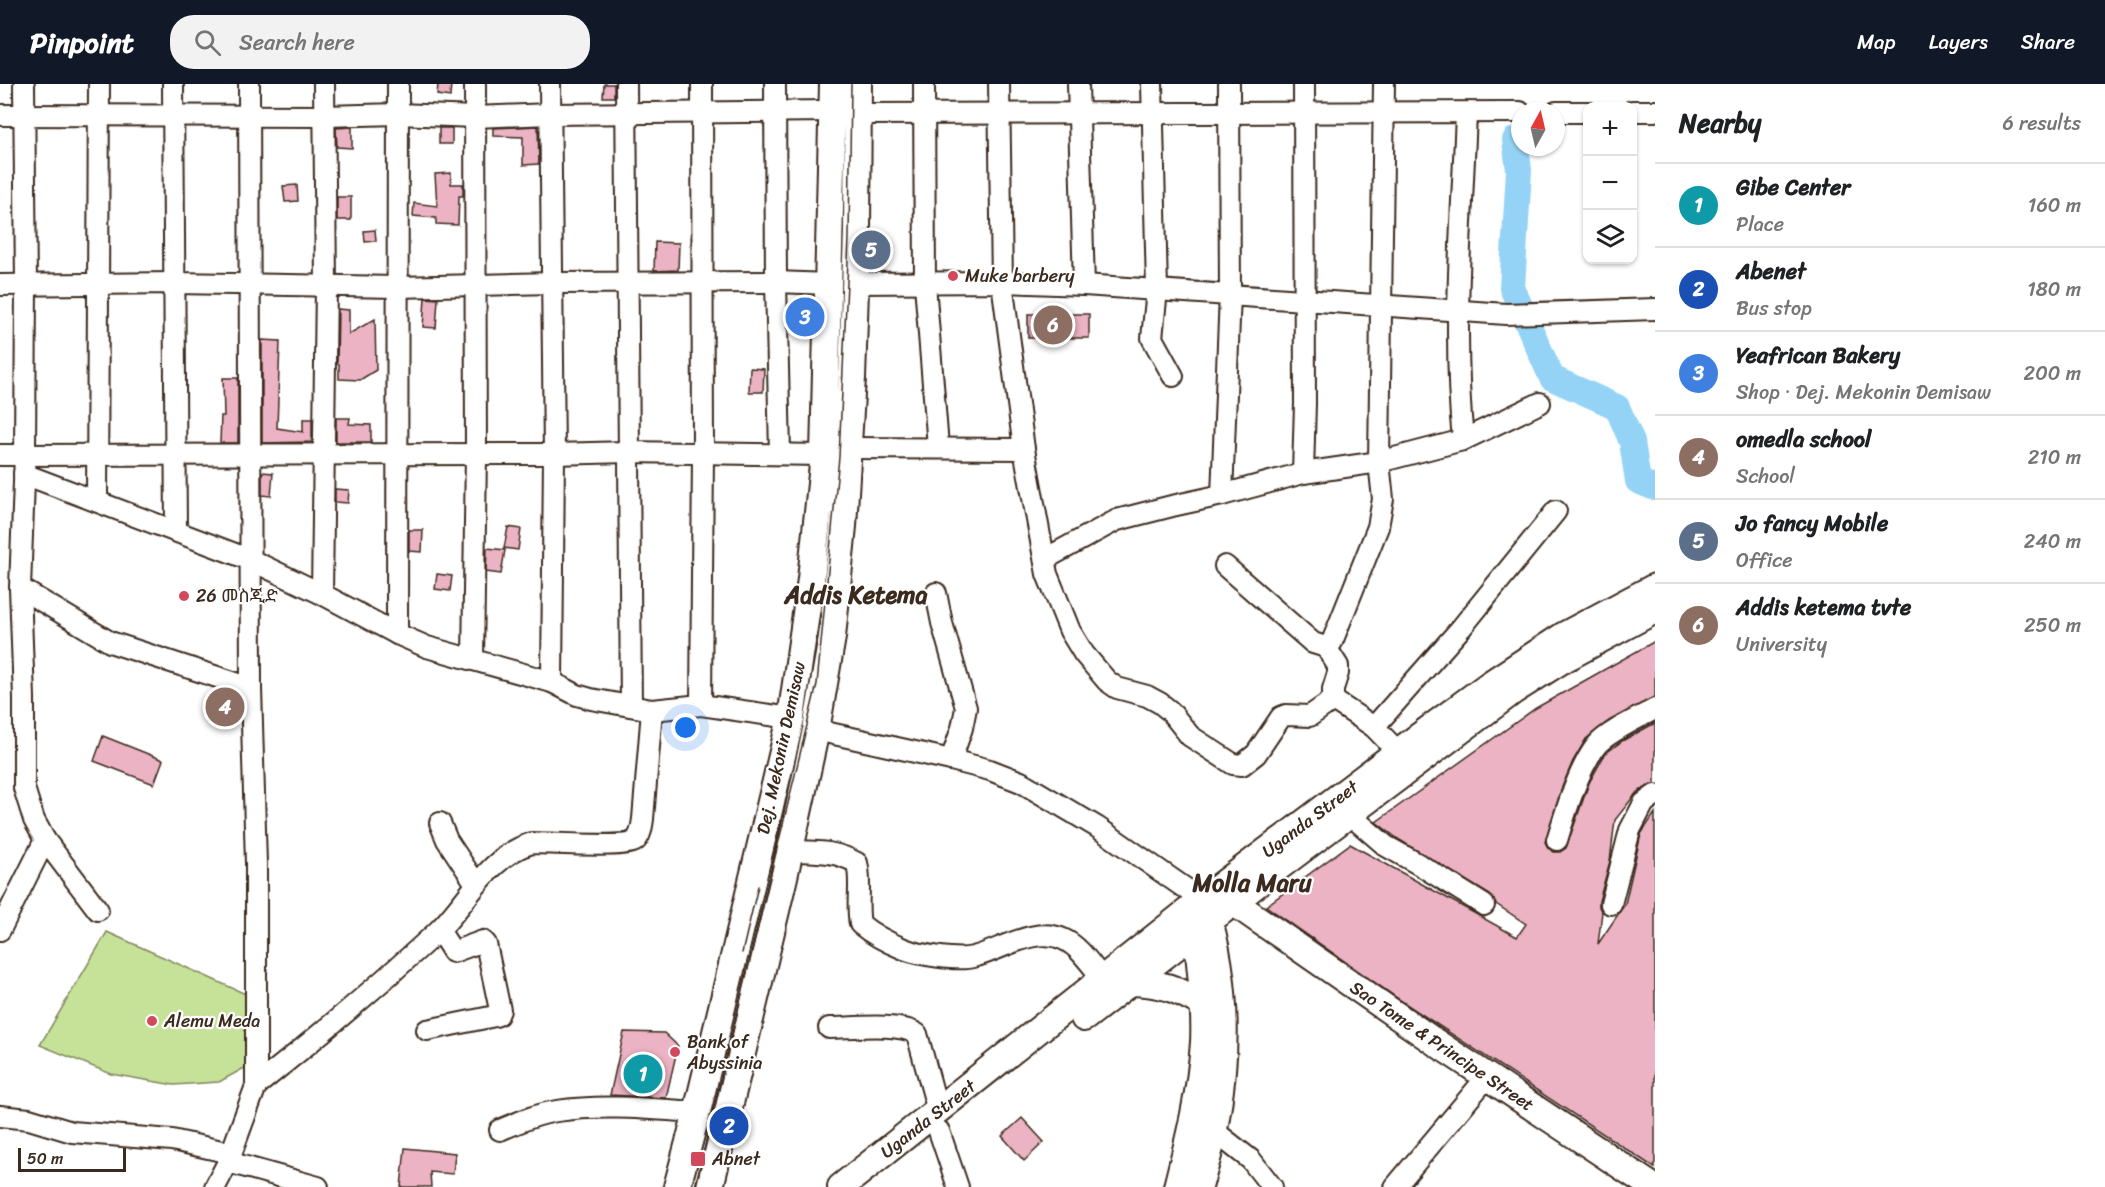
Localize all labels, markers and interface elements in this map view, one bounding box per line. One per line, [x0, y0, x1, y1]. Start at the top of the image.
search box [170, 15, 590, 69]
text: Pinpoint [30, 18, 134, 67]
text: Search here [239, 23, 355, 62]
text: Map [1857, 23, 1896, 61]
text: Layers [1929, 23, 1988, 61]
text: Share [2021, 23, 2075, 61]
icon: search [191, 26, 224, 59]
text: Nearby [1679, 100, 1761, 146]
north arrow [1511, 102, 1565, 156]
map controls [1583, 102, 1637, 264]
button: + [1583, 102, 1637, 156]
text: 6 results [2002, 106, 2081, 141]
button: − [1583, 156, 1637, 210]
text: Gibe Center [1736, 168, 1850, 207]
text: 1 [1694, 188, 1703, 223]
text: 160 m [2028, 188, 2081, 223]
text: Place [1736, 207, 1784, 242]
button: layers [1583, 210, 1637, 264]
pin: 5 [852, 228, 890, 272]
text: Abenet [1736, 252, 1806, 291]
place label: Muke barbery [965, 260, 1075, 292]
marker: Muke barbery [946, 269, 960, 283]
text: 2 [1693, 272, 1704, 307]
text: 180 m [2027, 272, 2081, 307]
text: Bus stop [1736, 291, 1812, 326]
pin: 3 [786, 294, 824, 340]
pin: 6 [1034, 302, 1072, 348]
text: Yeafrican Bakery [1736, 336, 1900, 375]
text: 3 [1693, 356, 1704, 391]
text: 200 m [2024, 356, 2081, 391]
text: Shop · Dej. Mekonin Demisaw [1736, 375, 1991, 410]
text: omedla school [1736, 420, 1871, 459]
text: 4 [1692, 440, 1705, 475]
text: 210 m [2028, 440, 2081, 475]
text: School [1736, 459, 1795, 494]
text: Jo fancy Mobile [1736, 504, 1888, 543]
text: 5 [1692, 524, 1705, 559]
text: 240 m [2024, 524, 2081, 559]
text: Office [1736, 543, 1792, 578]
district label: Addis Ketema [783, 574, 928, 616]
place label: 26 መስጂድ [196, 580, 278, 612]
text: Addis ketema tvte [1736, 588, 1911, 627]
marker: 26 መስጂድ [177, 589, 191, 603]
text: 6 [1693, 608, 1704, 643]
text: 250 m [2024, 608, 2081, 643]
text: University [1736, 627, 1827, 662]
street label: Dej. Mekonin Demisaw [747, 658, 815, 837]
pin: 4 [206, 684, 244, 730]
your location [671, 713, 700, 742]
street label: Uganda Street [1255, 771, 1366, 866]
district label: Molla Maru [1191, 862, 1313, 904]
street label: Sao Tome & Principe Street [1343, 972, 1541, 1120]
place label: Alemu Meda [163, 1005, 260, 1037]
marker: Alemu Meda [145, 1014, 159, 1028]
place label: Bank of Abyssinia [686, 1026, 762, 1079]
marker: Bank of Abyssinia [668, 1045, 682, 1059]
pin: 1 [624, 1052, 662, 1096]
street label: Uganda Street [873, 1071, 984, 1167]
pin: 2 [710, 1104, 748, 1148]
place label: Abnet [711, 1143, 761, 1175]
text: 50 m [27, 1144, 63, 1173]
scale bar [18, 1145, 126, 1172]
marker: Abnet [689, 1150, 707, 1168]

